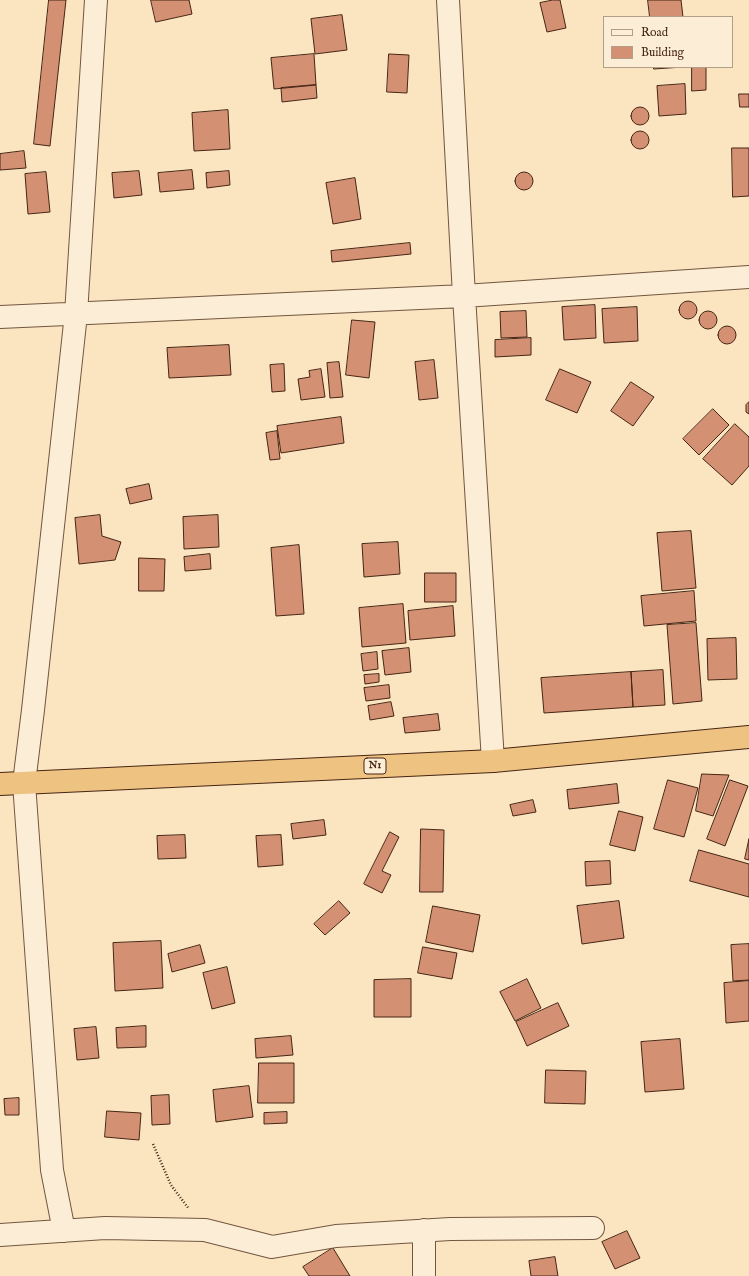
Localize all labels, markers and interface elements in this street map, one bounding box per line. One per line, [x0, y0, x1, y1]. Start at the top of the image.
legend [603, 16, 733, 68]
text: Road [641, 25, 668, 40]
text: Building [641, 45, 684, 60]
road number: N1 [364, 758, 386, 774]

